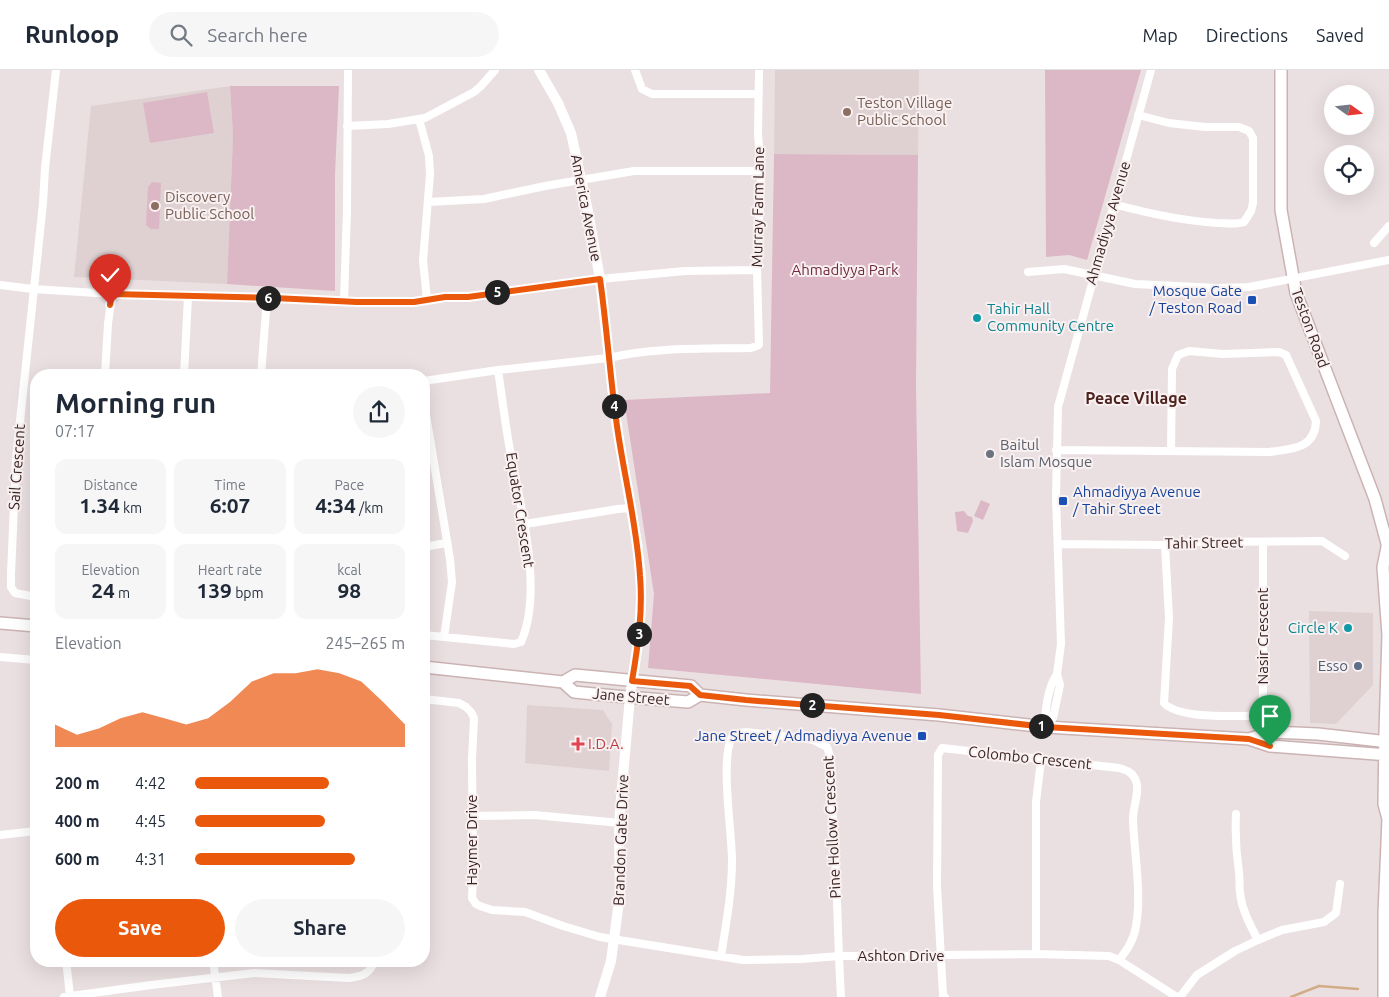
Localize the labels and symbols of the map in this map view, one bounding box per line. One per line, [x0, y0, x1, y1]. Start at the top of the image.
north arrow [1324, 85, 1374, 135]
place label: Teston Village Public School [857, 94, 952, 128]
marker: Teston Village Public School [841, 106, 853, 118]
street label: Murray Farm Lane [748, 147, 767, 267]
street label: America Avenue [568, 153, 605, 263]
street label: Ahmadiyya Avenue [1082, 159, 1133, 287]
place label: Discovery Public School [165, 188, 254, 222]
marker: Discovery Public School [149, 200, 161, 212]
pin [89, 254, 131, 305]
park label: Ahmadiyya Park [791, 261, 899, 278]
pin: 5 [484, 280, 510, 304]
place label: Mosque Gate / Teston Road [1148, 282, 1242, 316]
pin: 6 [256, 286, 280, 310]
street label: Teston Road [1288, 286, 1333, 370]
marker: Mosque Gate / Teston Road [1246, 294, 1258, 306]
place label: Tahir Hall Community Centre [987, 300, 1114, 334]
marker: Tahir Hall Community Centre [971, 312, 983, 324]
district label: Peace Village [1085, 389, 1187, 407]
pin: 4 [602, 394, 626, 418]
street label: Sail Crescent [5, 423, 28, 510]
place label: Baitul Islam Mosque [1000, 436, 1092, 470]
marker: Baitul Islam Mosque [984, 448, 996, 460]
street label: Equator Crescent [503, 451, 538, 569]
place label: Ahmadiyya Avenue / Tahir Street [1072, 483, 1201, 517]
marker: Ahmadiyya Avenue / Tahir Street [1057, 495, 1069, 507]
street label: Tahir Street [1165, 533, 1244, 552]
street label: Nasir Crescent [1254, 587, 1271, 685]
place label: Circle K [1288, 619, 1338, 636]
pin: 3 [626, 622, 652, 646]
marker: Circle K [1342, 622, 1354, 634]
place label: Esso [1318, 657, 1348, 674]
marker: Esso [1352, 660, 1364, 672]
street label: Jane Street [592, 685, 670, 708]
pin: 2 [800, 692, 824, 718]
pin [1249, 695, 1291, 746]
pin: 1 [1028, 714, 1054, 738]
place label: Jane Street / Admadiyya Avenue [694, 727, 912, 744]
marker: Jane Street / Admadiyya Avenue [916, 730, 928, 742]
place label: I.D.A. [588, 735, 624, 752]
marker: I.D.A. [572, 738, 584, 750]
street label: Colombo Crescent [968, 743, 1093, 772]
street label: Pine Hollow Crescent [819, 755, 844, 899]
street label: Brandon Gate Drive [610, 774, 631, 906]
street label: Haymer Drive [463, 794, 480, 886]
street label: Ashton Drive [857, 947, 945, 964]

